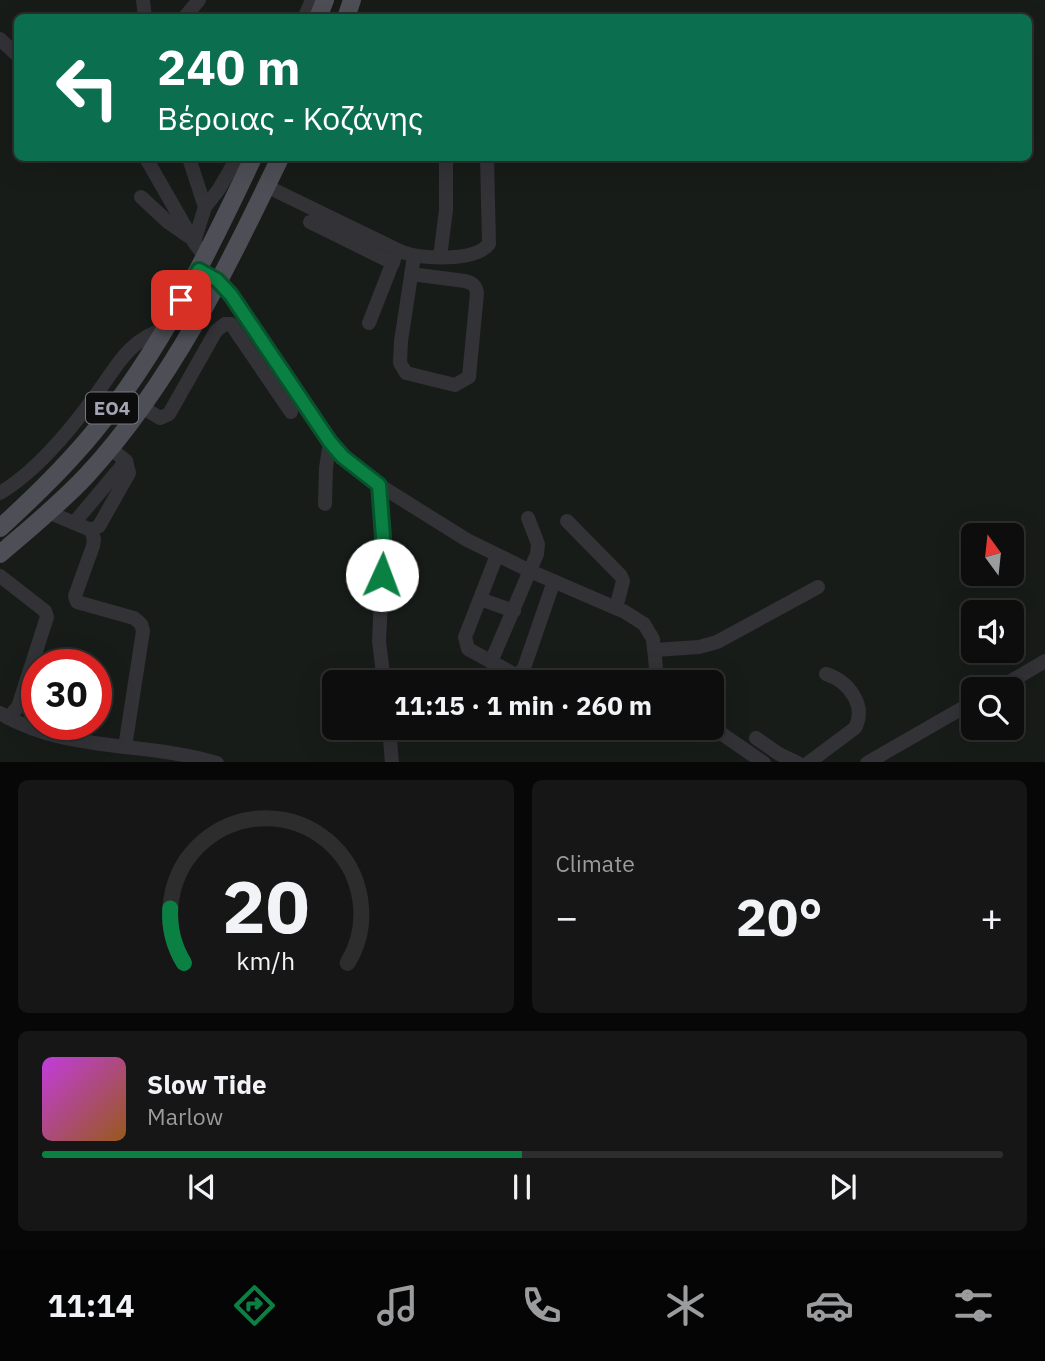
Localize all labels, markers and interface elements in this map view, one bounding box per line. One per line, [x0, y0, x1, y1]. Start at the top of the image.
text: 240 m [157, 35, 301, 98]
icon: left [42, 42, 133, 133]
text: Βέροιας - Κοζάνης [157, 97, 424, 139]
pin [151, 270, 211, 330]
icon: arrive [162, 281, 200, 319]
road number: ΕΟ4 [86, 392, 138, 424]
north arrow [961, 523, 1024, 586]
map controls [961, 523, 1024, 740]
position arrow [345, 538, 419, 612]
button: sound [961, 600, 1024, 663]
speed limit sign: 30 [21, 649, 112, 740]
button: search [961, 677, 1024, 740]
text: 11:15 · 1 min · 260 m [394, 688, 652, 722]
text: Climate [556, 848, 635, 878]
text: 20 [222, 858, 309, 953]
text: 20° [736, 883, 823, 950]
text: − [556, 892, 578, 941]
text: + [980, 892, 1003, 941]
text: km/h [236, 943, 295, 976]
text: Slow Tide [147, 1067, 267, 1101]
text: Marlow [147, 1101, 223, 1131]
icon: previous [183, 1168, 221, 1206]
icon: pause [503, 1168, 541, 1206]
icon: next [824, 1168, 862, 1206]
icon: directions [230, 1281, 279, 1330]
icon: music [373, 1281, 422, 1330]
icon: phone [517, 1281, 566, 1330]
icon: climate [661, 1281, 710, 1330]
icon: car [805, 1281, 854, 1330]
icon: filters [949, 1281, 998, 1330]
text: 11:14 [47, 1284, 135, 1326]

